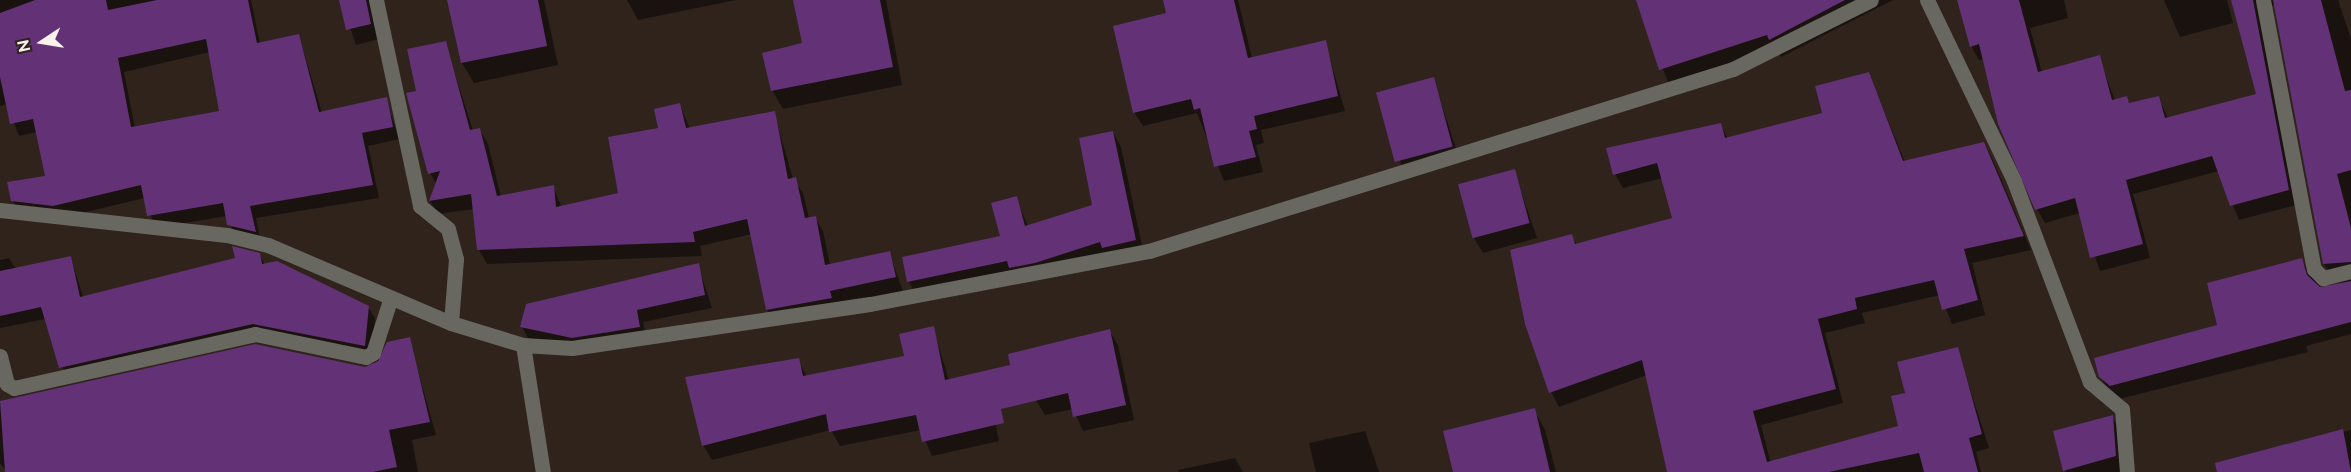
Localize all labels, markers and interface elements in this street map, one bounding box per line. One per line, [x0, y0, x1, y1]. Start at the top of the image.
north arrow [12, 12, 72, 72]
text: N [13, 38, 34, 54]

